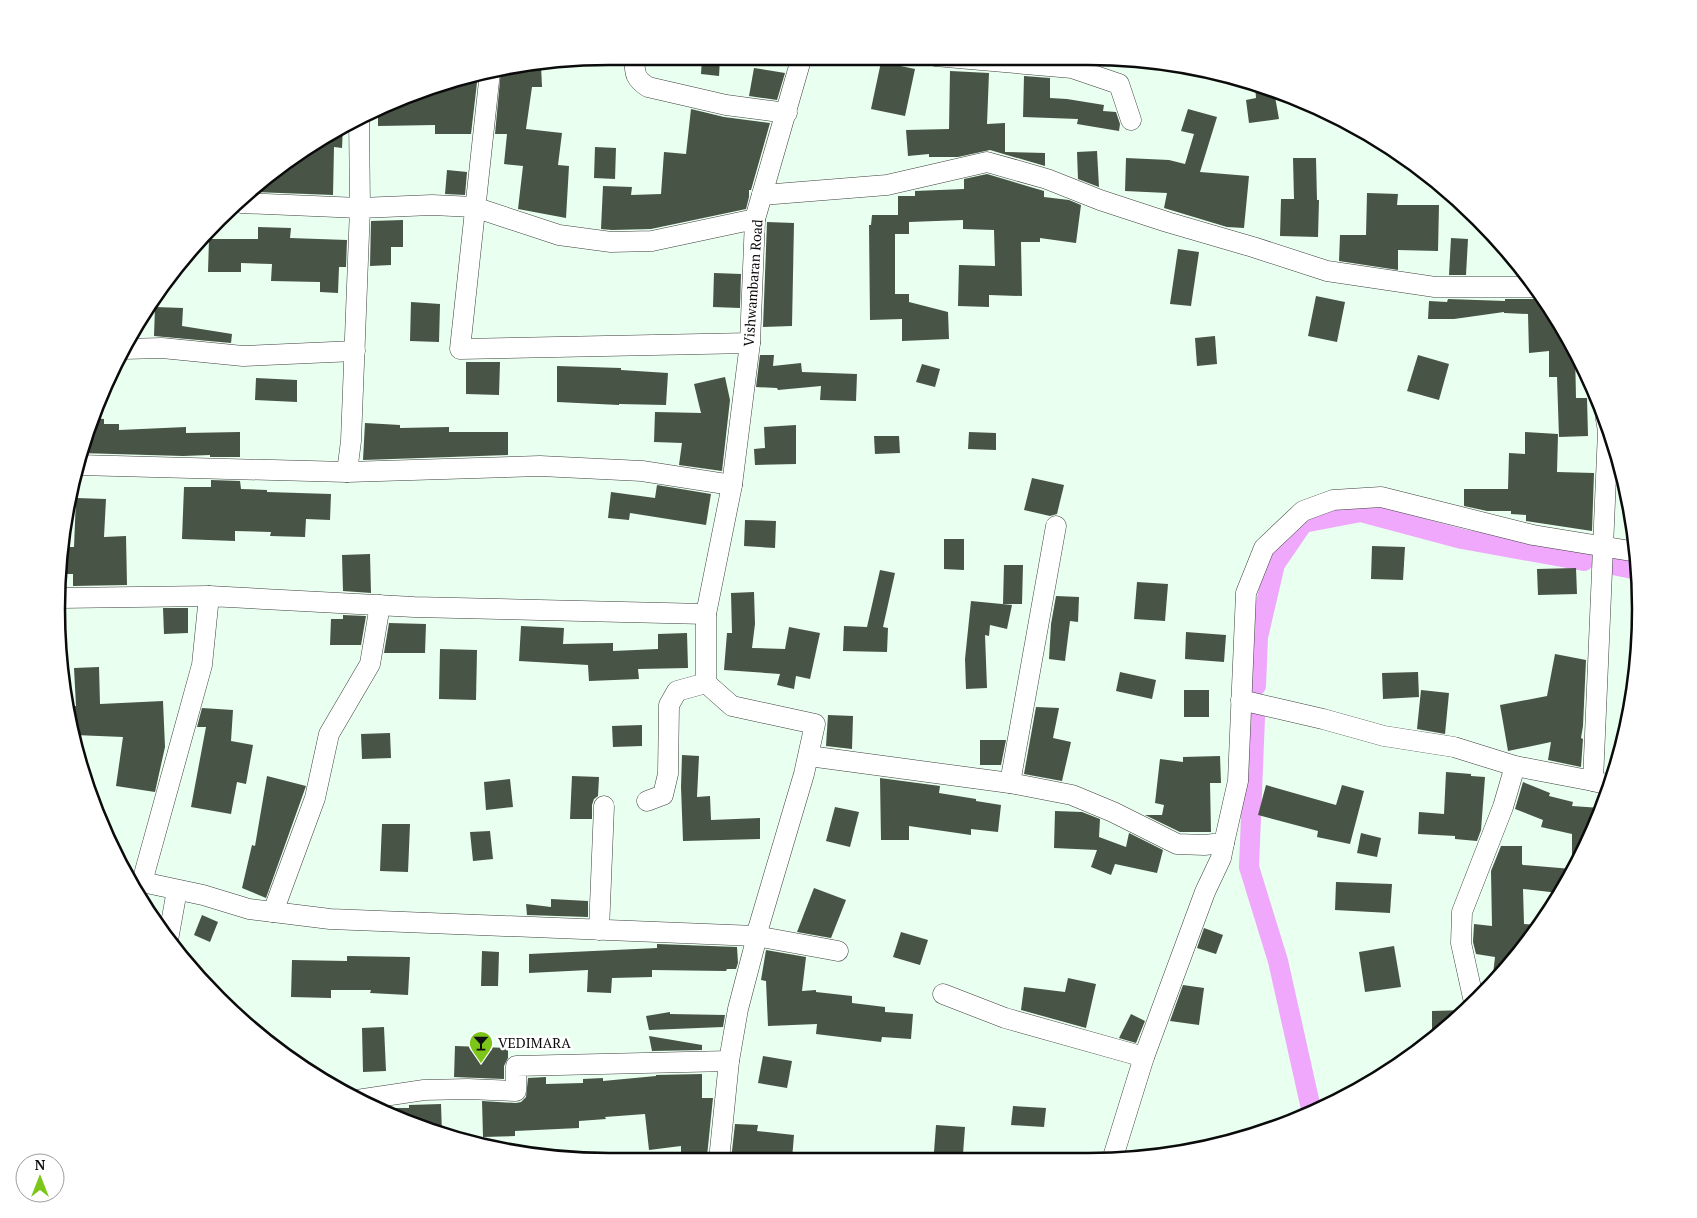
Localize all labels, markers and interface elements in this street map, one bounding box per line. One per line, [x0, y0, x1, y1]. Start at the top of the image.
street label: Vishwambaran Road [739, 218, 766, 347]
bar icon: VEDIMARA [468, 1030, 494, 1064]
place label: VEDIMARA [498, 1033, 571, 1052]
north arrow [15, 1153, 65, 1203]
text: N [35, 1155, 46, 1174]

